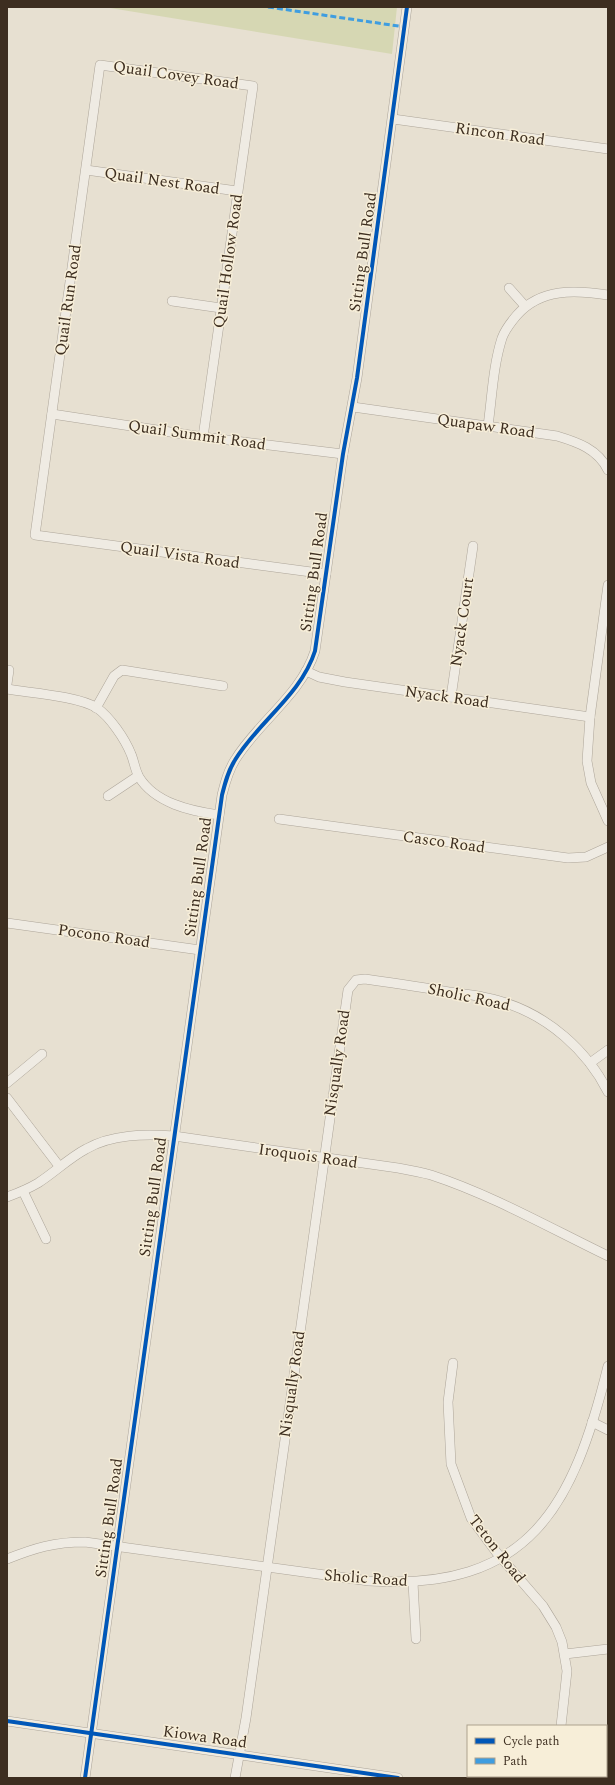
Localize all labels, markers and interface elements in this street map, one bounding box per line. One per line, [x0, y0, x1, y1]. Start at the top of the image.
street label: Quail Covey Road [112, 54, 241, 96]
street label: Rincon Road [453, 116, 547, 152]
street label: Quail Nest Road [103, 161, 221, 201]
street label: Sitting Bull Road [343, 190, 383, 313]
street label: Quail Hollow Road [207, 192, 249, 330]
street label: Quail Run Road [48, 243, 88, 357]
street label: Quapaw Road [435, 407, 537, 445]
street label: Quail Summit Road [126, 413, 268, 457]
street label: Sitting Bull Road [294, 510, 334, 633]
street label: Quail Vista Road [119, 535, 241, 575]
street label: Nyack Court [444, 575, 480, 668]
street label: Nyack Road [403, 679, 491, 715]
street label: Sitting Bull Road [178, 815, 218, 938]
street label: Casco Road [401, 824, 487, 860]
street label: Pocono Road [56, 918, 152, 954]
street label: Sholic Road [425, 977, 513, 1017]
street label: Nisqually Road [318, 1008, 356, 1118]
street label: Sitting Bull Road [133, 1135, 173, 1258]
street label: Iroquois Road [257, 1137, 359, 1175]
street label: Nisqually Road [273, 1329, 311, 1439]
street label: Sitting Bull Road [89, 1456, 129, 1579]
street label: Teton Road [462, 1510, 532, 1589]
street label: Sholic Road [323, 1563, 409, 1593]
street label: Kiowa Road [161, 1719, 249, 1755]
legend [467, 1725, 607, 1777]
text: Cycle path [503, 1732, 560, 1751]
text: Path [503, 1752, 528, 1771]

